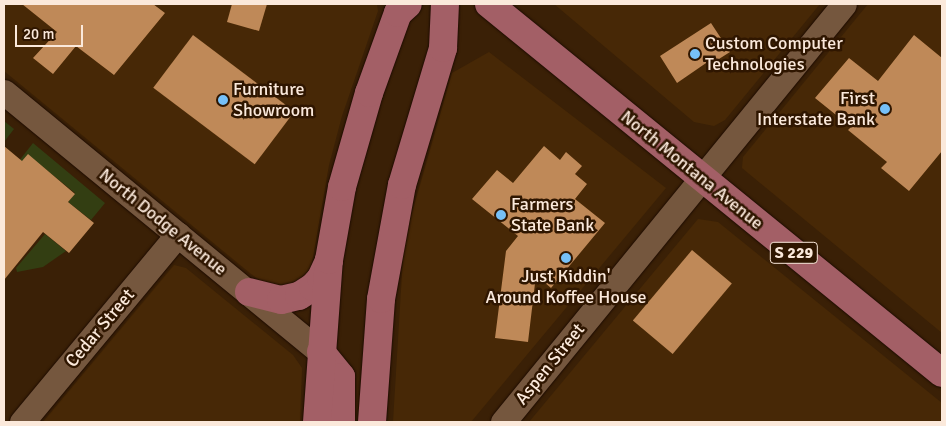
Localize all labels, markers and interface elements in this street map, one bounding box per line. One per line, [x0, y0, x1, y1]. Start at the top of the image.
scale bar [18, 15, 85, 47]
text: 20 m [23, 25, 54, 43]
place label: Custom Computer Technologies [705, 33, 843, 76]
marker: Custom Computer Technologies [689, 48, 701, 60]
place label: Furniture Showroom [233, 79, 314, 122]
place label: First Interstate Bank [757, 88, 875, 130]
marker: Furniture Showroom [217, 94, 229, 106]
marker: First Interstate Bank [879, 103, 891, 115]
street label: North Montana Avenue [616, 106, 768, 234]
street label: North Dodge Avenue [95, 164, 231, 280]
place label: Farmers State Bank [511, 194, 594, 236]
marker: Farmers State Bank [495, 209, 507, 221]
road number: S 229 [769, 240, 819, 266]
marker: Just Kiddin' Around Koffee House [560, 252, 572, 264]
place label: Just Kiddin' Around Koffee House [485, 266, 647, 308]
street label: Cedar Street [61, 284, 139, 372]
street label: Aspen Street [511, 319, 589, 409]

